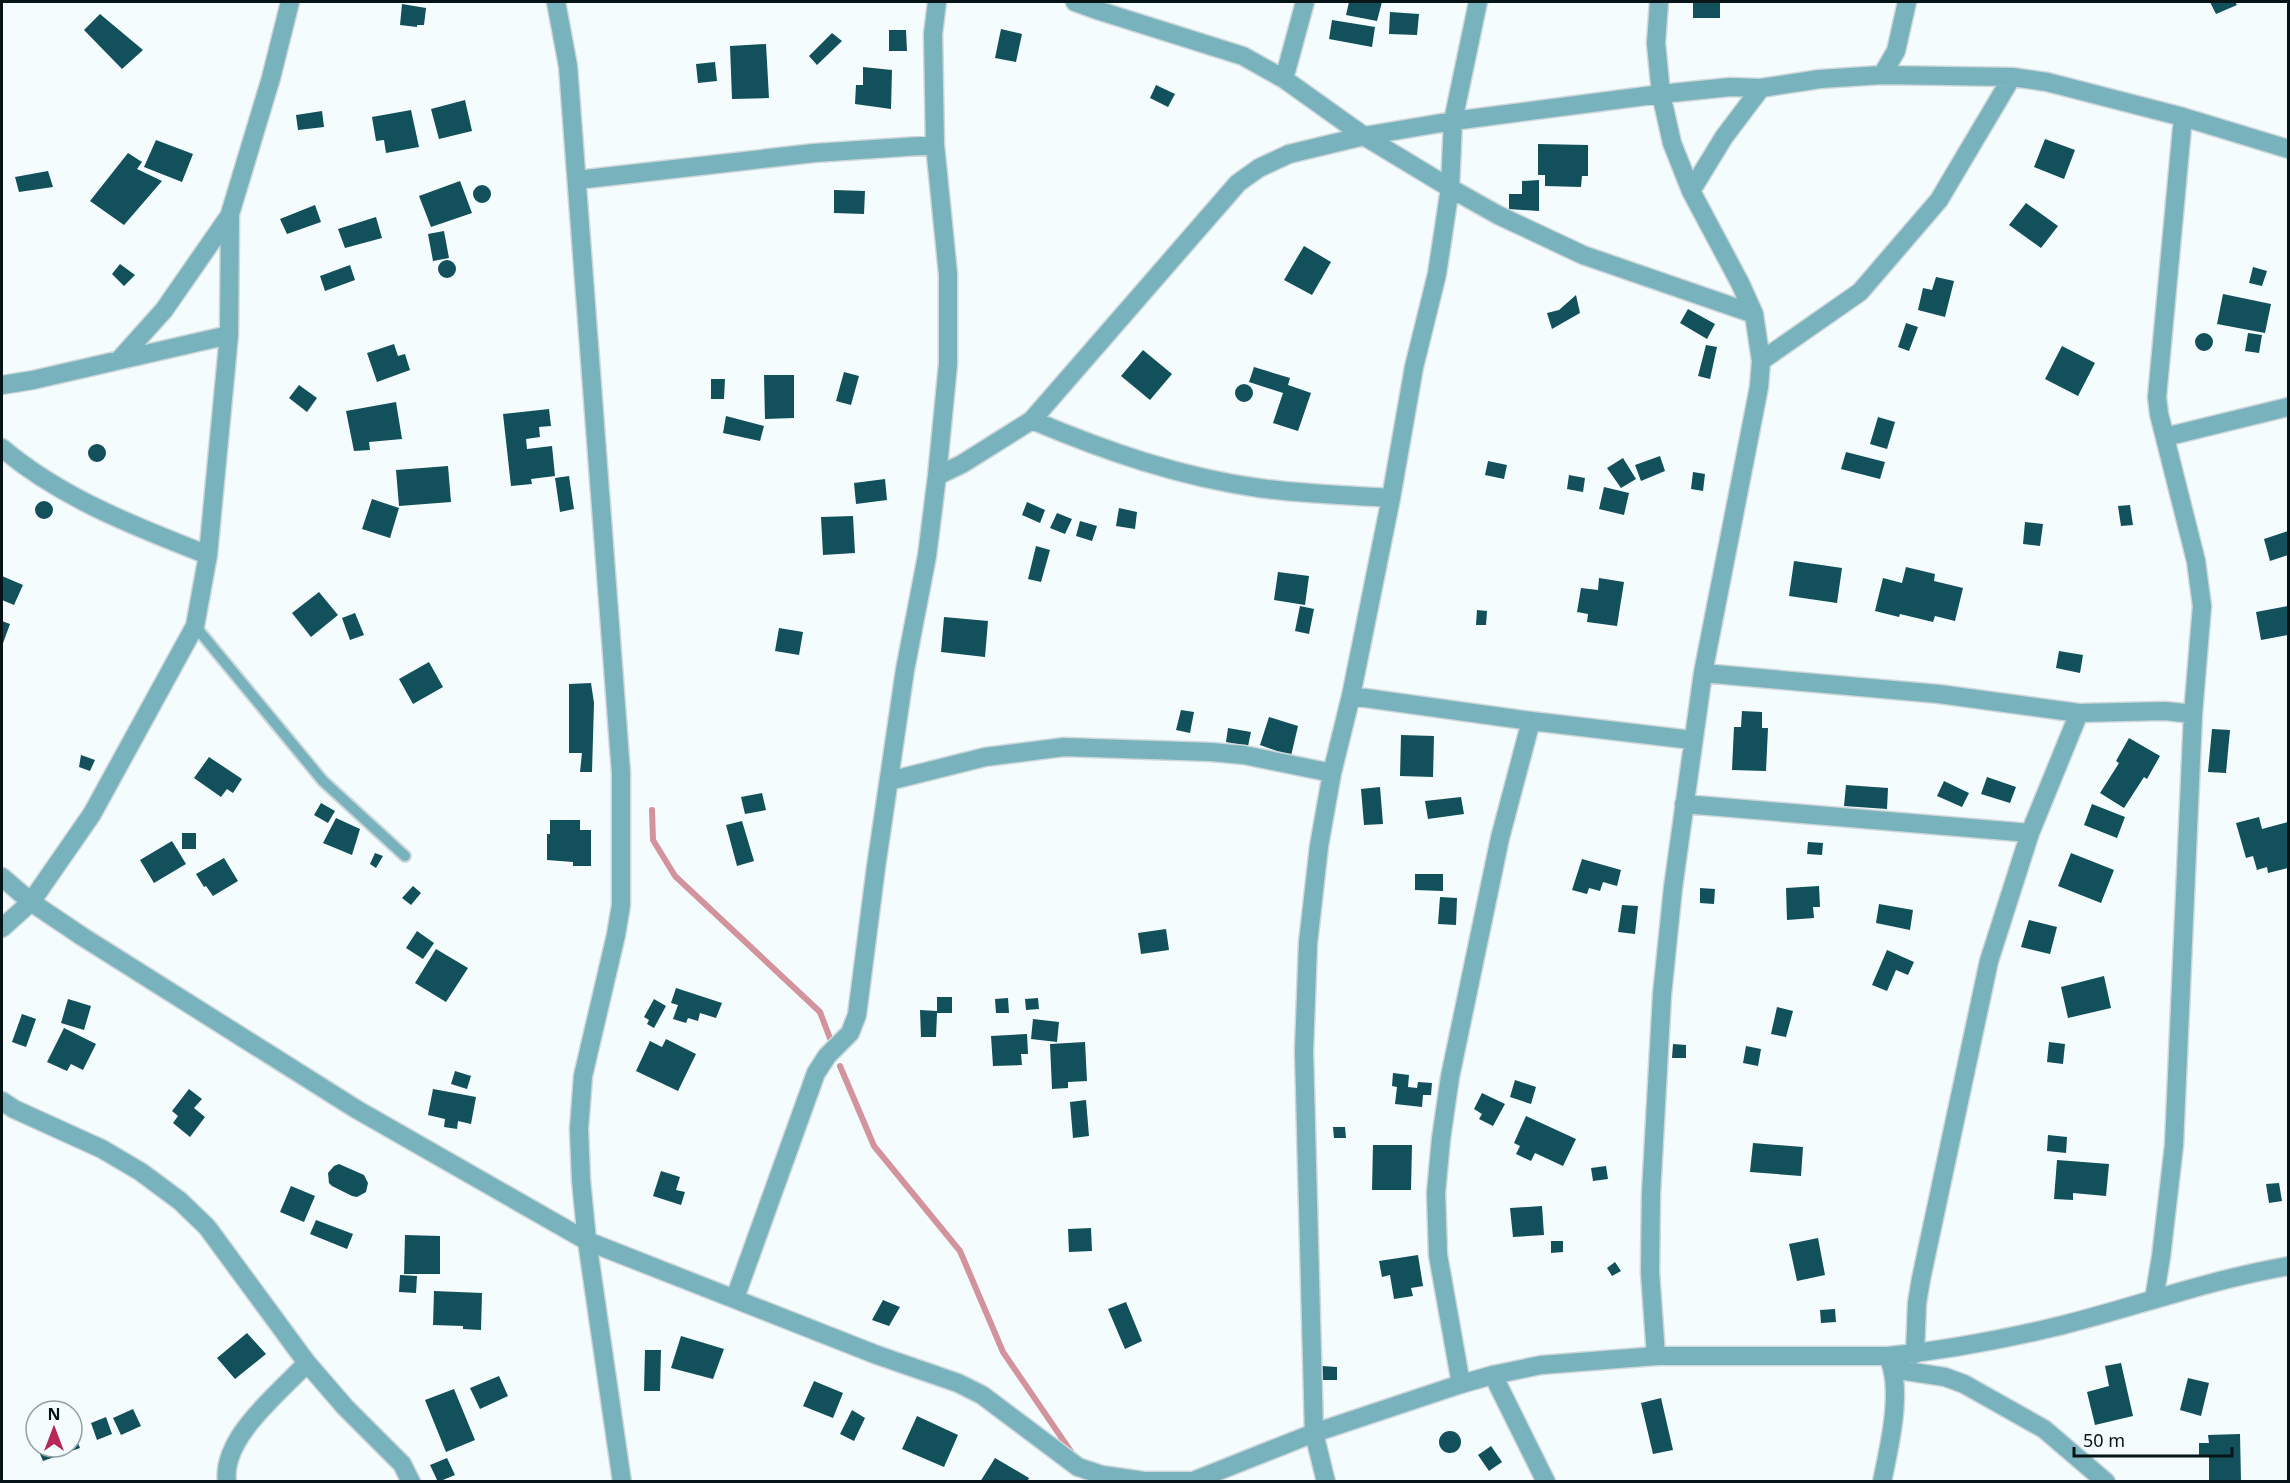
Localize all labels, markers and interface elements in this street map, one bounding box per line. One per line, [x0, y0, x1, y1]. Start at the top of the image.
north arrow [24, 1399, 84, 1459]
text: N [47, 1403, 61, 1425]
scale bar [2074, 1420, 2232, 1458]
text: 50 m [2083, 1428, 2125, 1452]

